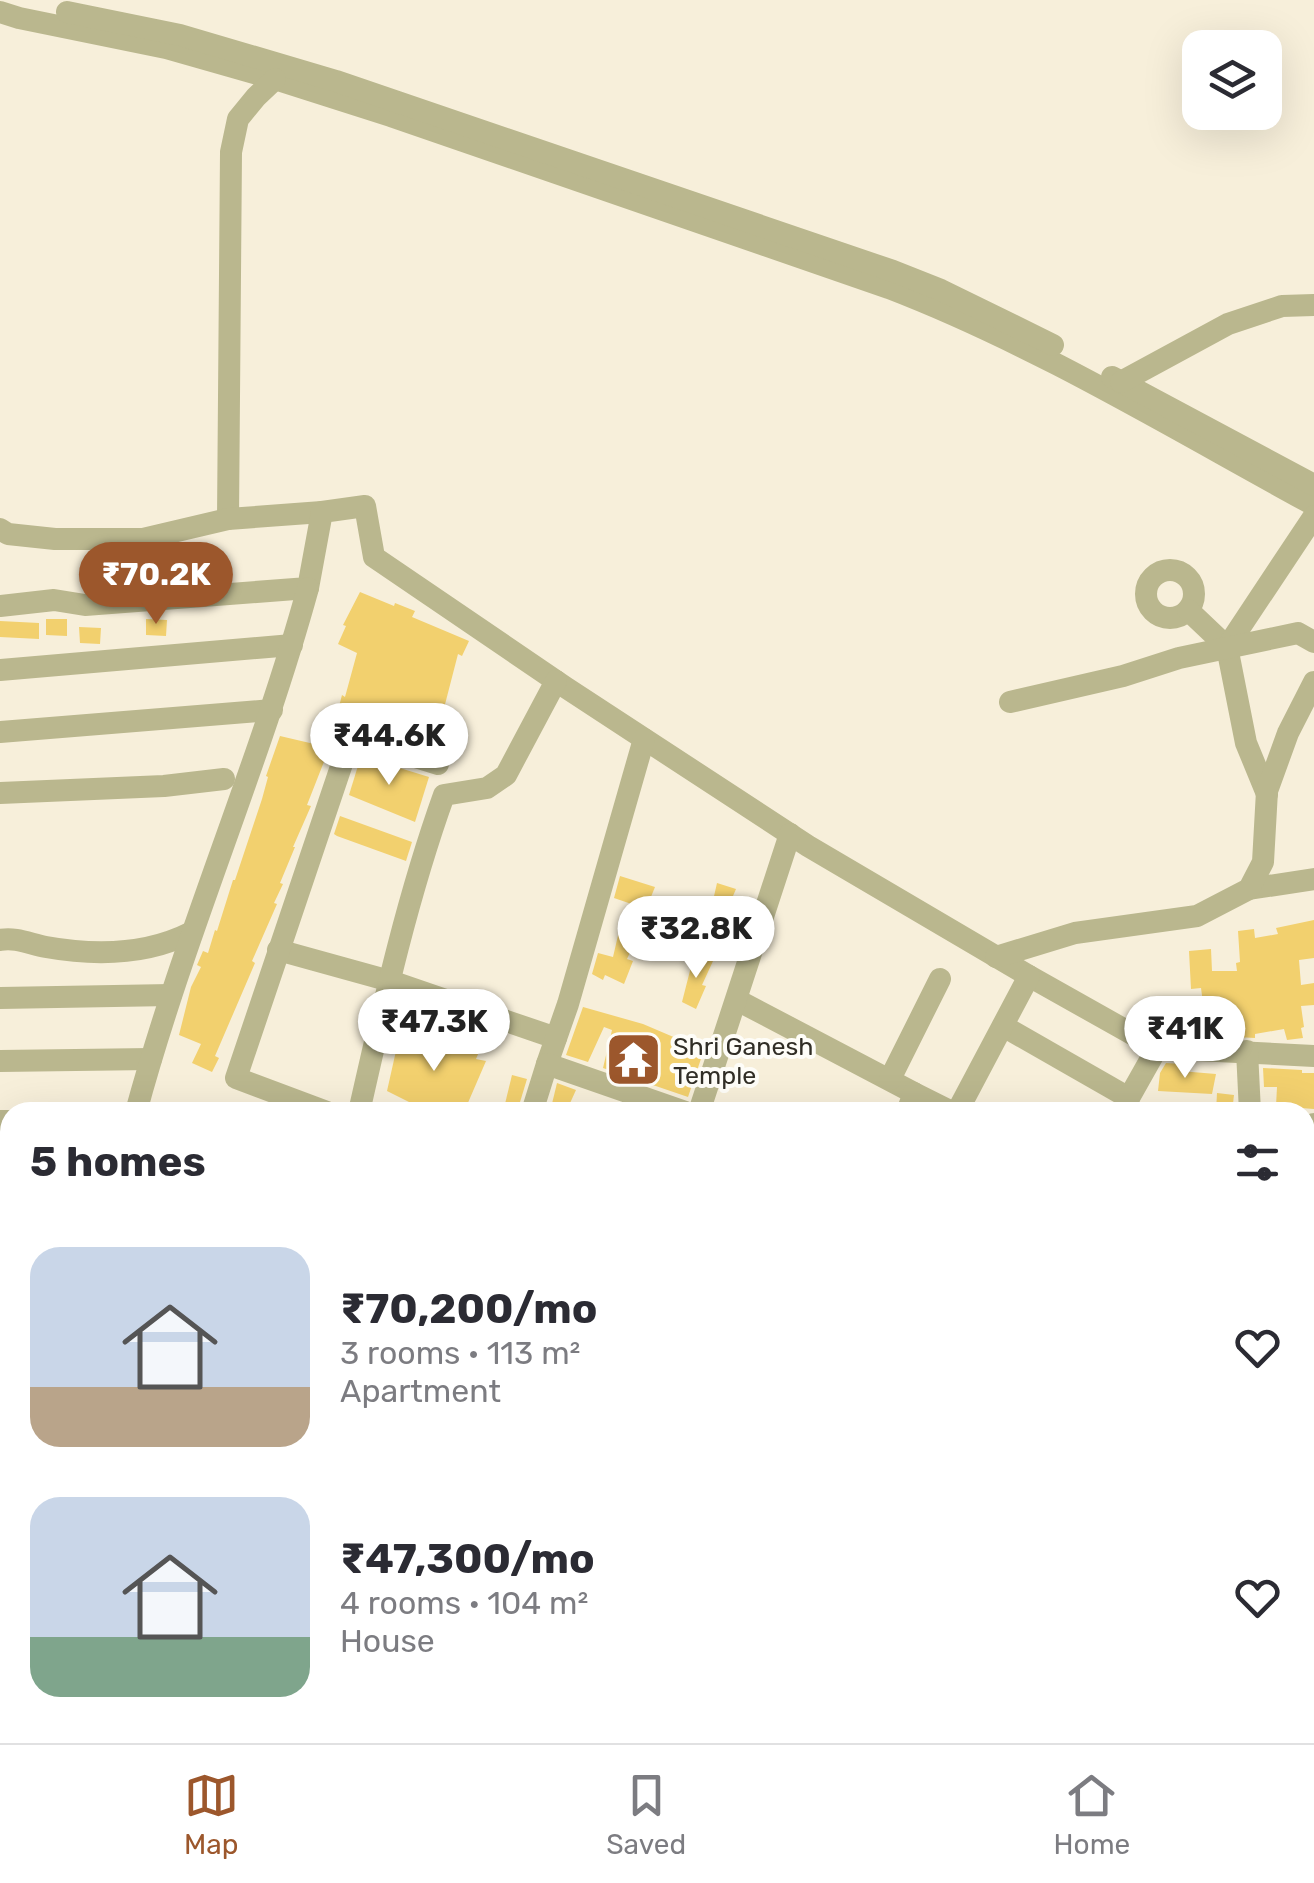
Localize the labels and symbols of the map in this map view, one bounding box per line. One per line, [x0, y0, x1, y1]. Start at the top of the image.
pin: ₹70.2K [75, 542, 237, 627]
pin: ₹44.6K [308, 703, 470, 788]
pin: ₹32.8K [615, 896, 777, 981]
pin: ₹47.3K [353, 989, 515, 1074]
pin: ₹41K [1126, 996, 1244, 1081]
temple icon: Shri Ganesh Temple [604, 1030, 664, 1090]
place label: Shri Ganesh Temple [673, 1032, 813, 1090]

